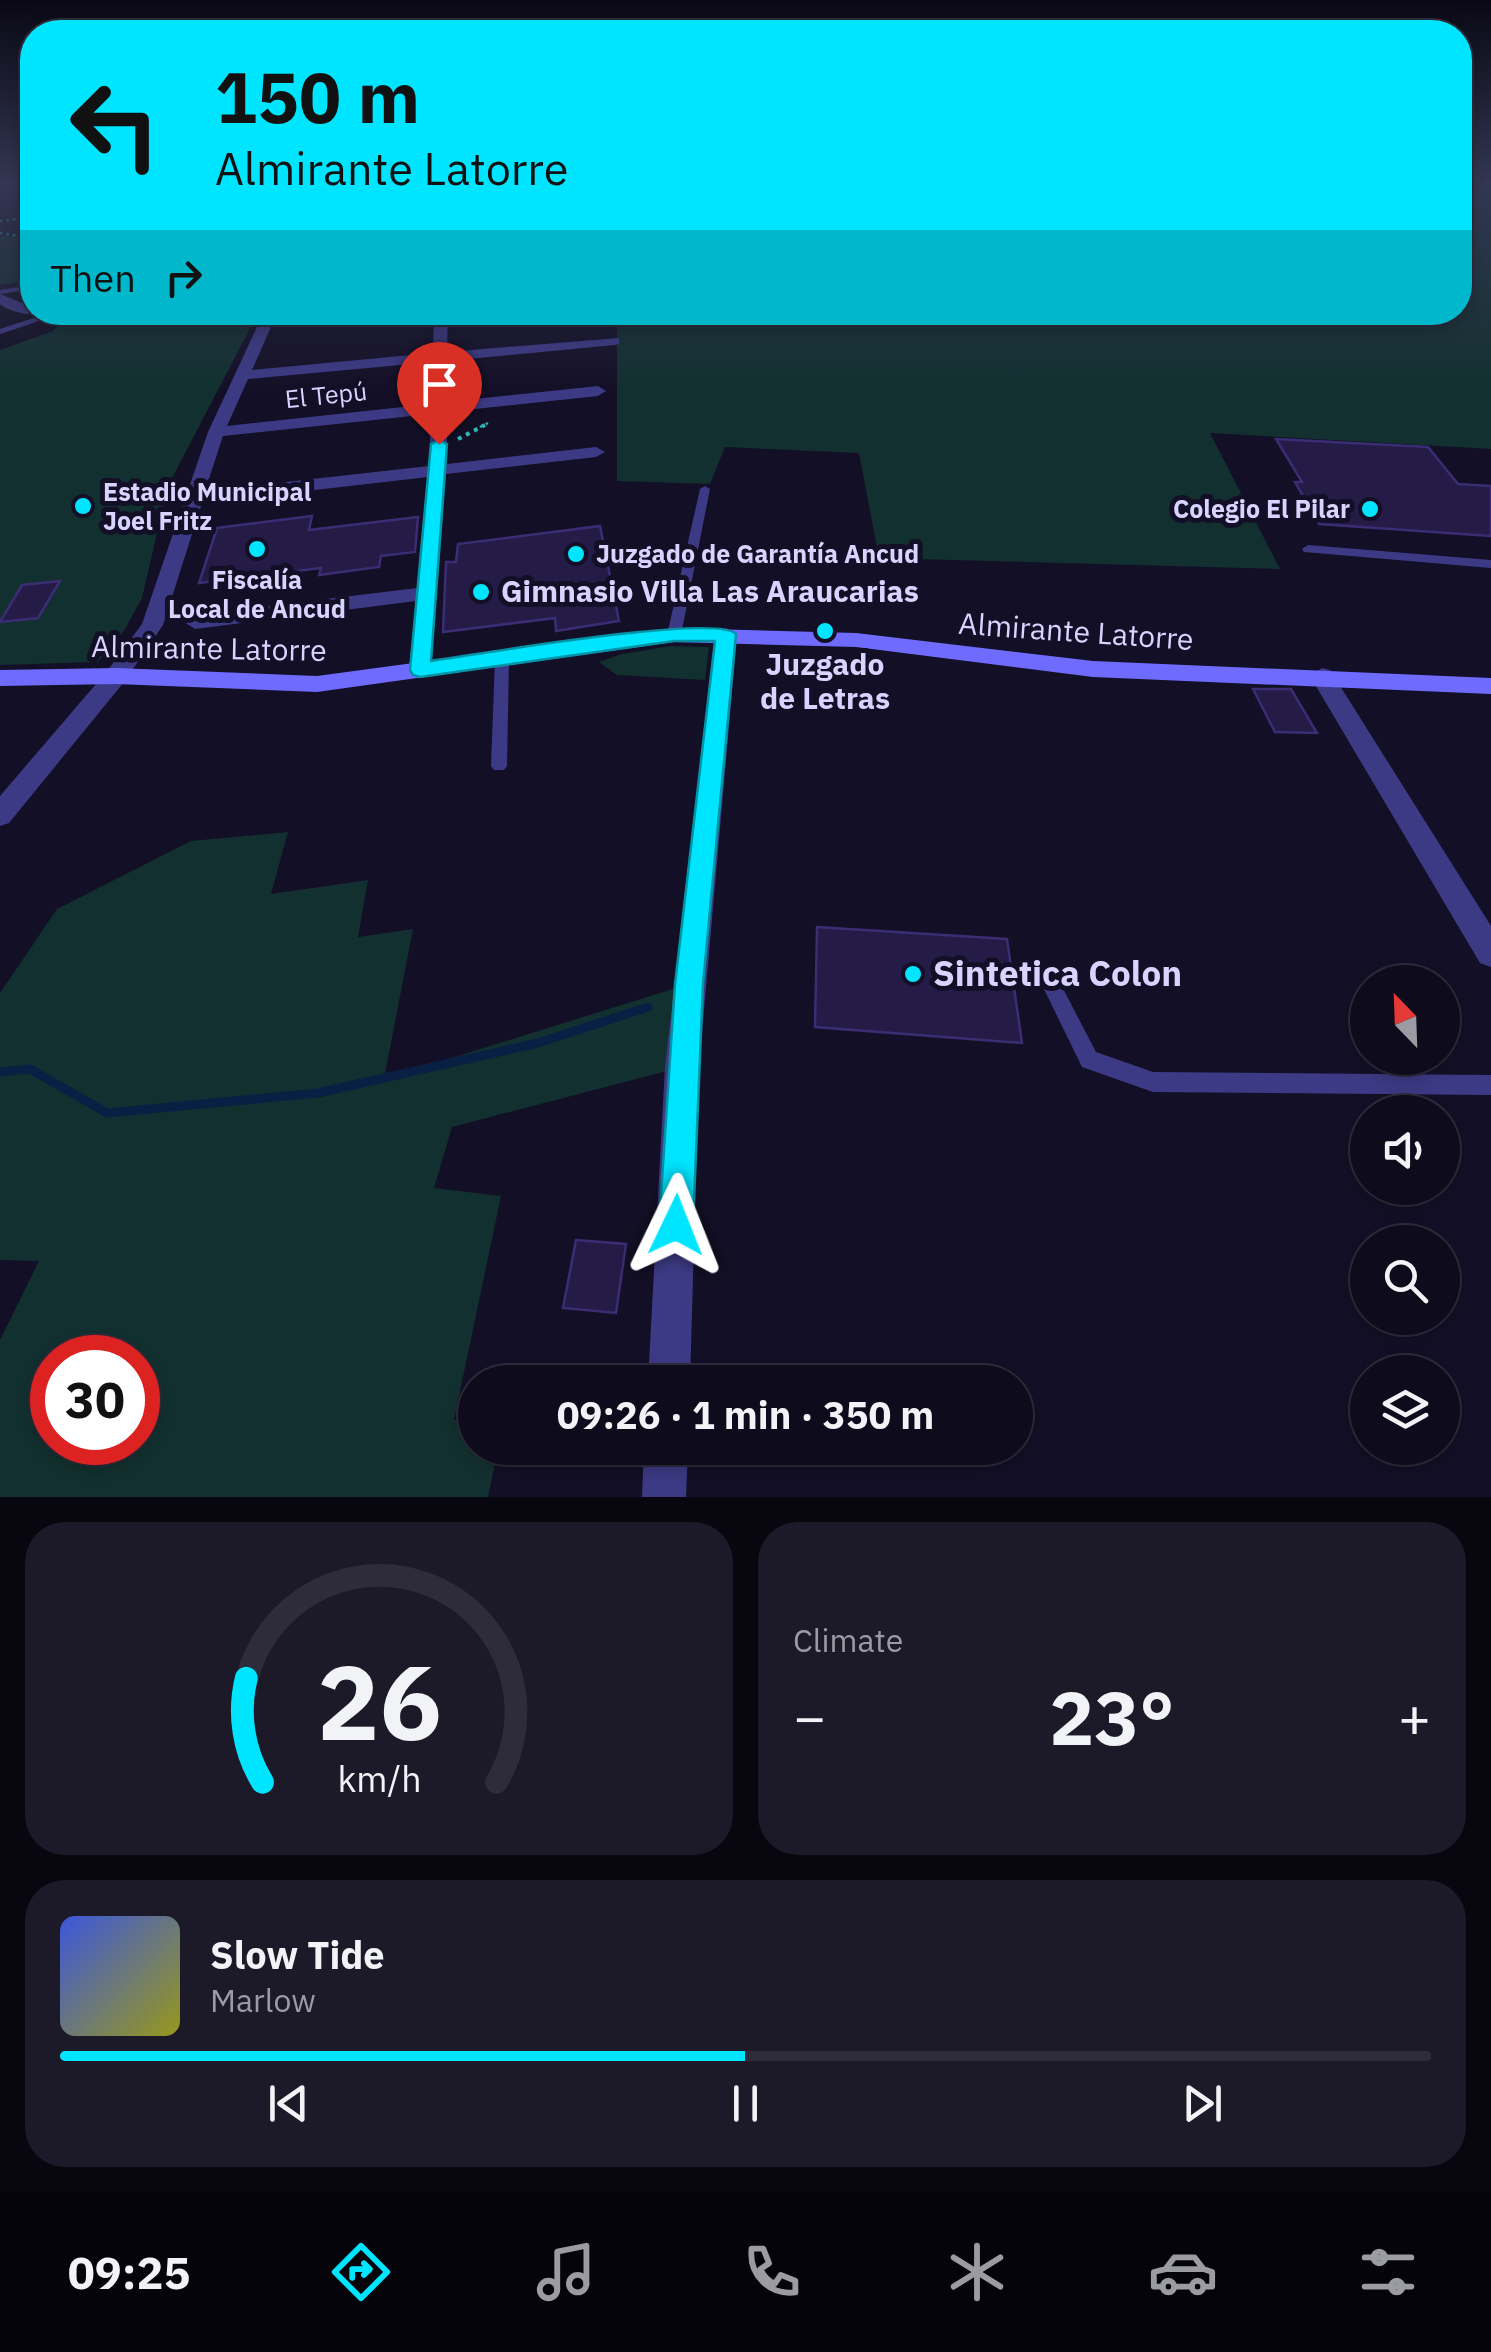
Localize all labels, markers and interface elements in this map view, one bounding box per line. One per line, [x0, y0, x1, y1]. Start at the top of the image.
text: 150 m [215, 51, 420, 142]
icon: left [50, 60, 180, 190]
text: Almirante Latorre [215, 139, 568, 197]
icon: right [156, 250, 211, 305]
text: Then [50, 253, 136, 302]
pin [397, 342, 482, 445]
icon: arrive [412, 357, 467, 412]
street label: El Tepú [283, 374, 369, 415]
place label: Estadio Municipal Joel Fritz [103, 475, 312, 537]
place label: Colegio El Pilar [1173, 492, 1350, 525]
marker: Estadio Municipal Joel Fritz [72, 495, 94, 517]
marker: Colegio El Pilar [1359, 498, 1381, 520]
place label: Juzgado de Garantía Ancud [596, 537, 919, 570]
marker: Fiscalía Local de Ancud [246, 538, 268, 560]
marker: Juzgado de Garantía Ancud [565, 543, 587, 565]
place label: Fiscalía Local de Ancud [168, 563, 346, 625]
place label: Gimnasio Villa Las Araucarias [501, 571, 919, 610]
marker: Gimnasio Villa Las Araucarias [470, 581, 492, 603]
street label: Almirante Latorre [957, 603, 1195, 658]
marker: Juzgado de Letras [814, 620, 836, 642]
street label: Almirante Latorre [91, 626, 327, 669]
place label: Juzgado de Letras [760, 644, 890, 717]
place label: Sintetica Colon [933, 950, 1182, 996]
marker: Sintetica Colon [902, 963, 924, 985]
north arrow [1350, 965, 1460, 1075]
map controls [1350, 965, 1460, 1465]
button: sound [1350, 1095, 1460, 1205]
position arrow [624, 1173, 728, 1277]
button: search [1350, 1225, 1460, 1335]
speed limit sign: 30 [30, 1335, 160, 1465]
button: layers [1350, 1355, 1460, 1465]
text: 09:26 · 1 min · 350 m [557, 1390, 934, 1439]
text: Climate [793, 1619, 903, 1661]
text: 26 [317, 1633, 441, 1769]
text: 23° [1049, 1668, 1175, 1766]
text: − [793, 1681, 826, 1752]
text: + [1398, 1681, 1431, 1752]
text: km/h [337, 1755, 421, 1802]
text: Slow Tide [210, 1930, 385, 1979]
text: Marlow [210, 1979, 316, 2021]
icon: previous [261, 2076, 316, 2131]
icon: pause [718, 2076, 773, 2131]
icon: next [1175, 2076, 1230, 2131]
icon: directions [326, 2237, 396, 2307]
icon: music [531, 2237, 601, 2307]
icon: phone [737, 2237, 807, 2307]
icon: climate [942, 2237, 1012, 2307]
icon: car [1148, 2237, 1218, 2307]
icon: filters [1353, 2237, 1423, 2307]
text: 09:25 [68, 2243, 191, 2301]

